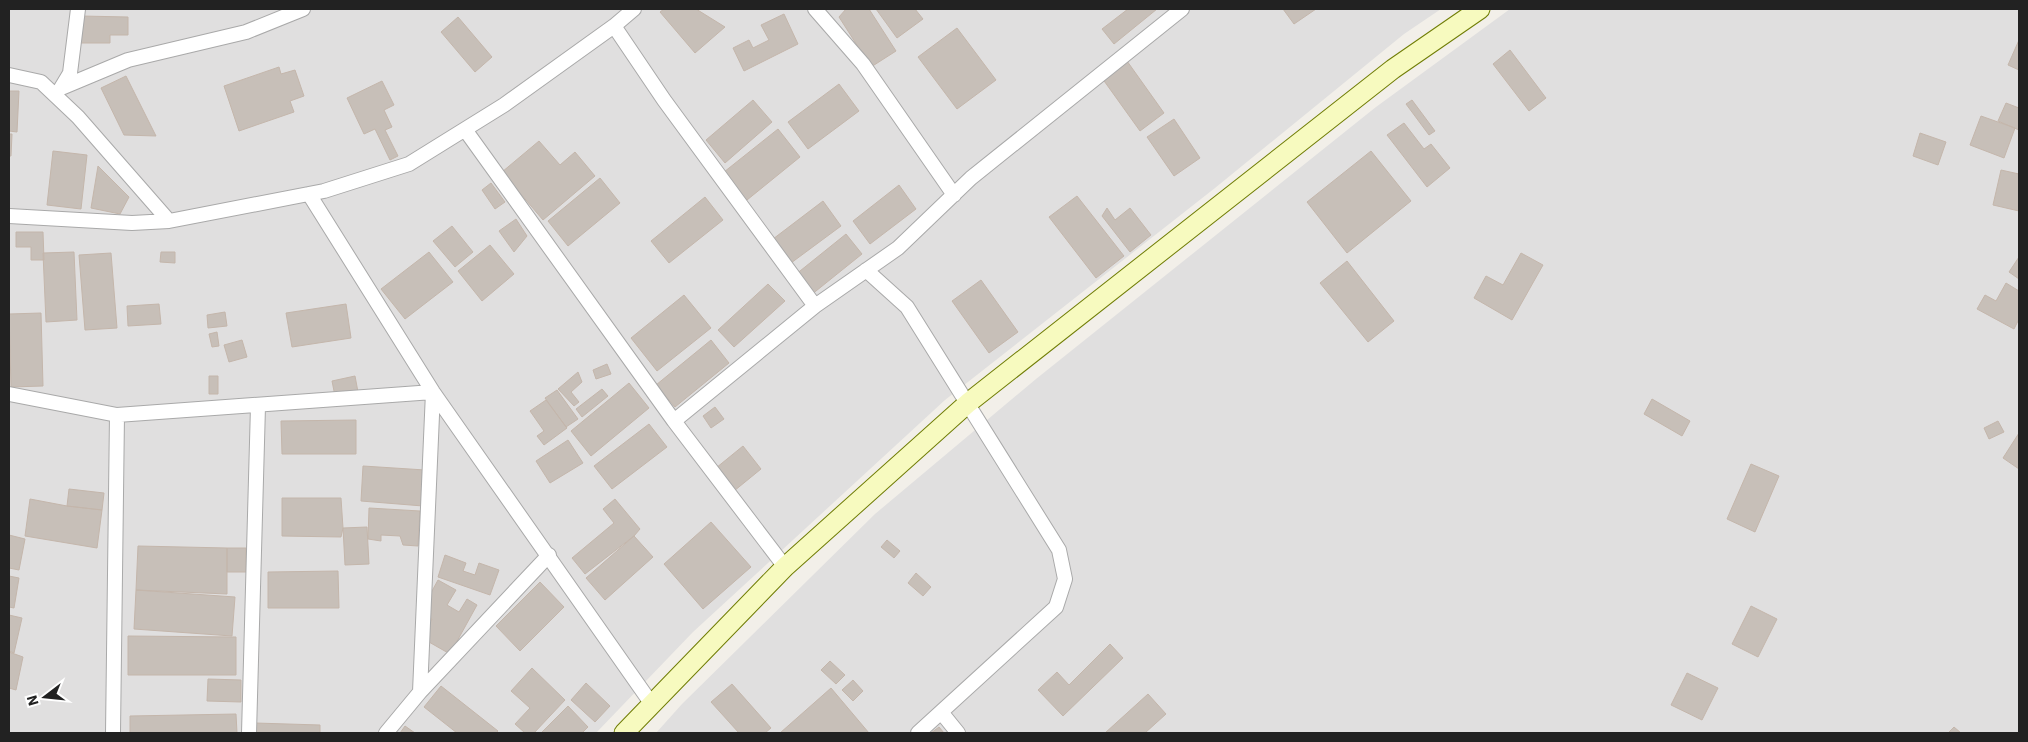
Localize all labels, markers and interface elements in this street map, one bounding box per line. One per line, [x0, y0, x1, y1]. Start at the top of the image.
north arrow [20, 672, 70, 722]
text: N [22, 693, 43, 708]

